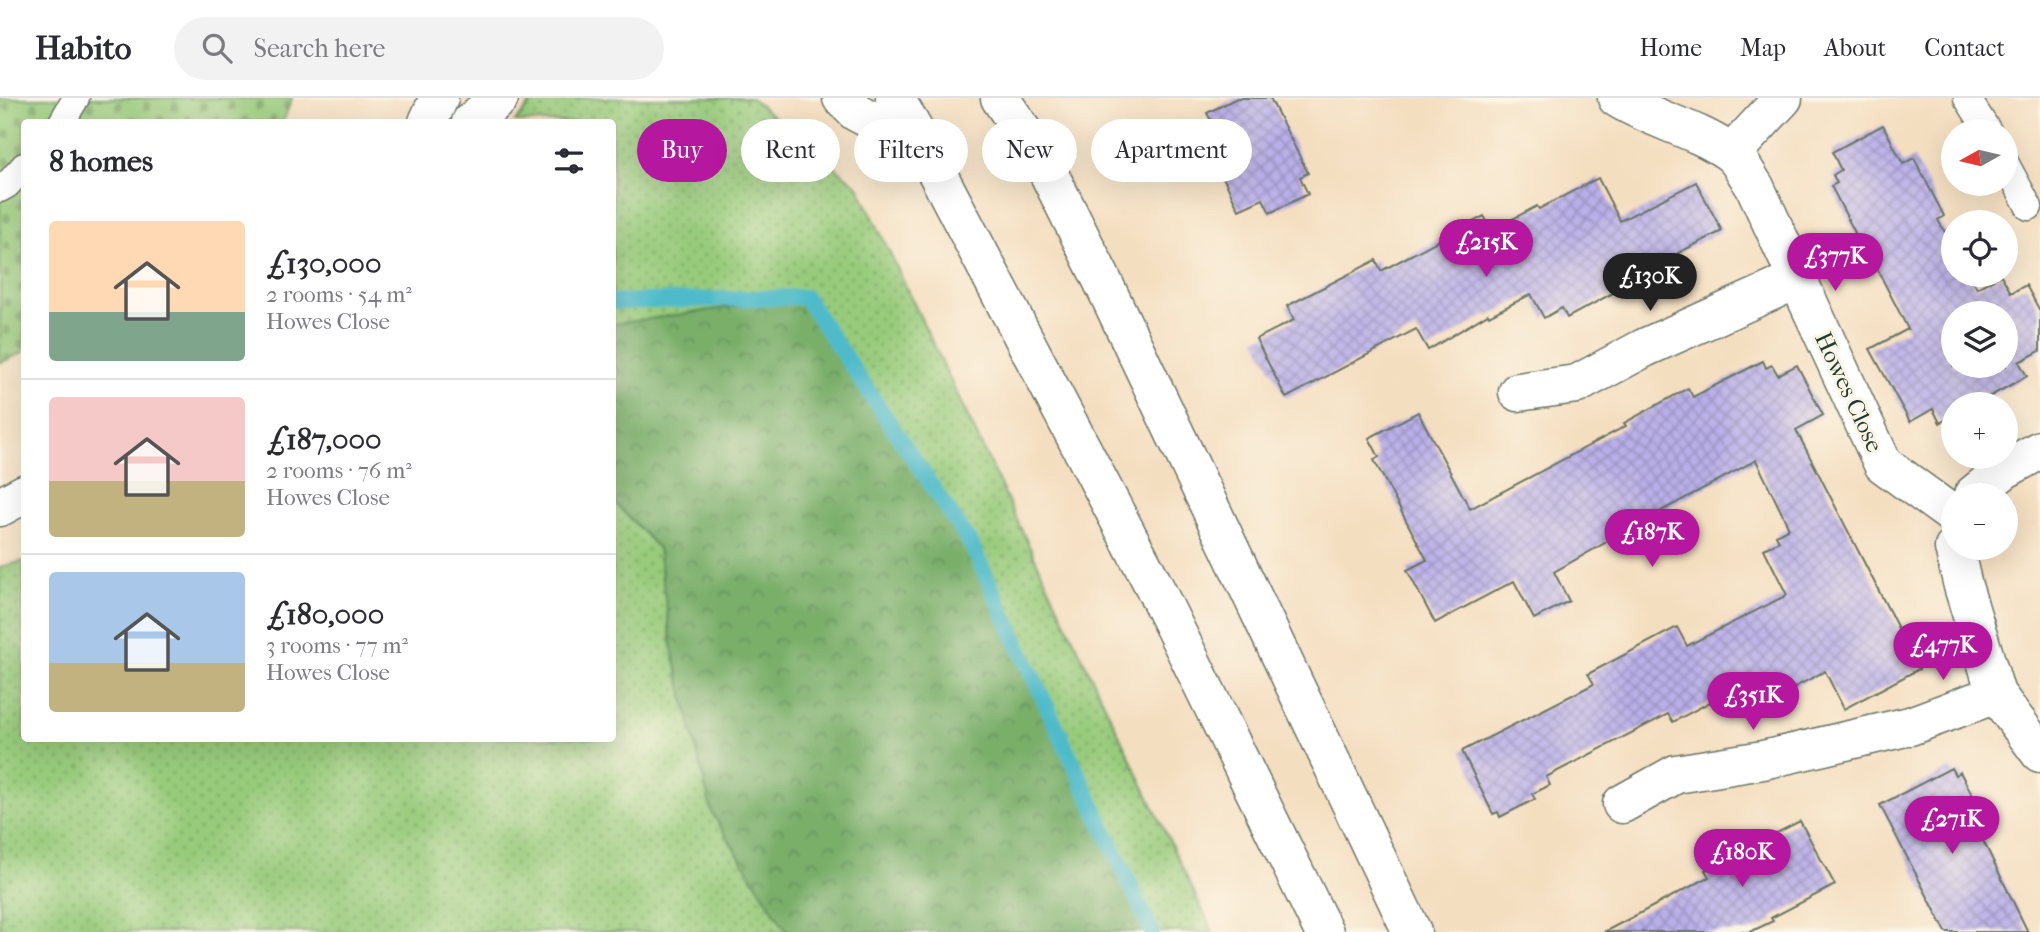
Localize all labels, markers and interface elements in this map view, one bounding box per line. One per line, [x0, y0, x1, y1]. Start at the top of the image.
search box [174, 17, 664, 80]
text: Habito [35, 29, 132, 68]
icon: search [198, 29, 236, 67]
text: Search here [254, 33, 385, 64]
text: Home [1640, 34, 1702, 62]
text: Map [1740, 34, 1786, 62]
text: About [1824, 34, 1886, 62]
text: Contact [1924, 34, 2005, 62]
chip: Buy [637, 119, 727, 182]
chip: Rent [741, 119, 840, 182]
chip: Filters [854, 119, 968, 182]
chip: New [982, 119, 1077, 182]
chip: Apartment [1091, 119, 1252, 182]
north arrow [1941, 119, 2018, 196]
map controls [1941, 119, 2018, 560]
icon: filters [550, 142, 588, 180]
text: 8 homes [49, 144, 153, 179]
button: locate [1941, 210, 2018, 287]
pin: £215K [1437, 220, 1535, 279]
text: £215K [1455, 228, 1517, 255]
pin: £377K [1786, 234, 1884, 293]
text: £377K [1803, 242, 1867, 269]
text: £130,000 [266, 246, 381, 281]
icon: home [105, 249, 189, 333]
pin: £130K [1601, 254, 1699, 313]
text: £130K [1619, 262, 1681, 289]
text: 2 rooms · 54 m² [266, 281, 412, 308]
button: layers [1941, 301, 2018, 378]
text: Howes Close [266, 308, 390, 335]
street label: Howes Close [1809, 328, 1889, 457]
button: + [1941, 392, 2018, 469]
text: £187,000 [266, 422, 382, 457]
icon: home [105, 425, 189, 509]
text: 2 rooms · 76 m² [266, 457, 412, 484]
button: − [1941, 483, 2018, 560]
text: Howes Close [266, 484, 390, 511]
pin: £187K [1603, 510, 1701, 569]
text: £187K [1621, 518, 1683, 545]
text: £180,000 [266, 597, 384, 632]
icon: home [105, 600, 189, 684]
pin: £477K [1894, 622, 1992, 682]
text: £477K [1909, 631, 1977, 658]
text: 3 rooms · 77 m² [266, 632, 408, 659]
text: Howes Close [266, 659, 390, 686]
pin: £351K [1704, 672, 1802, 732]
text: £351K [1723, 681, 1783, 708]
pin: £271K [1903, 796, 2001, 856]
text: £271K [1920, 805, 1984, 832]
pin: £180K [1693, 830, 1791, 889]
text: £180K [1710, 838, 1774, 865]

